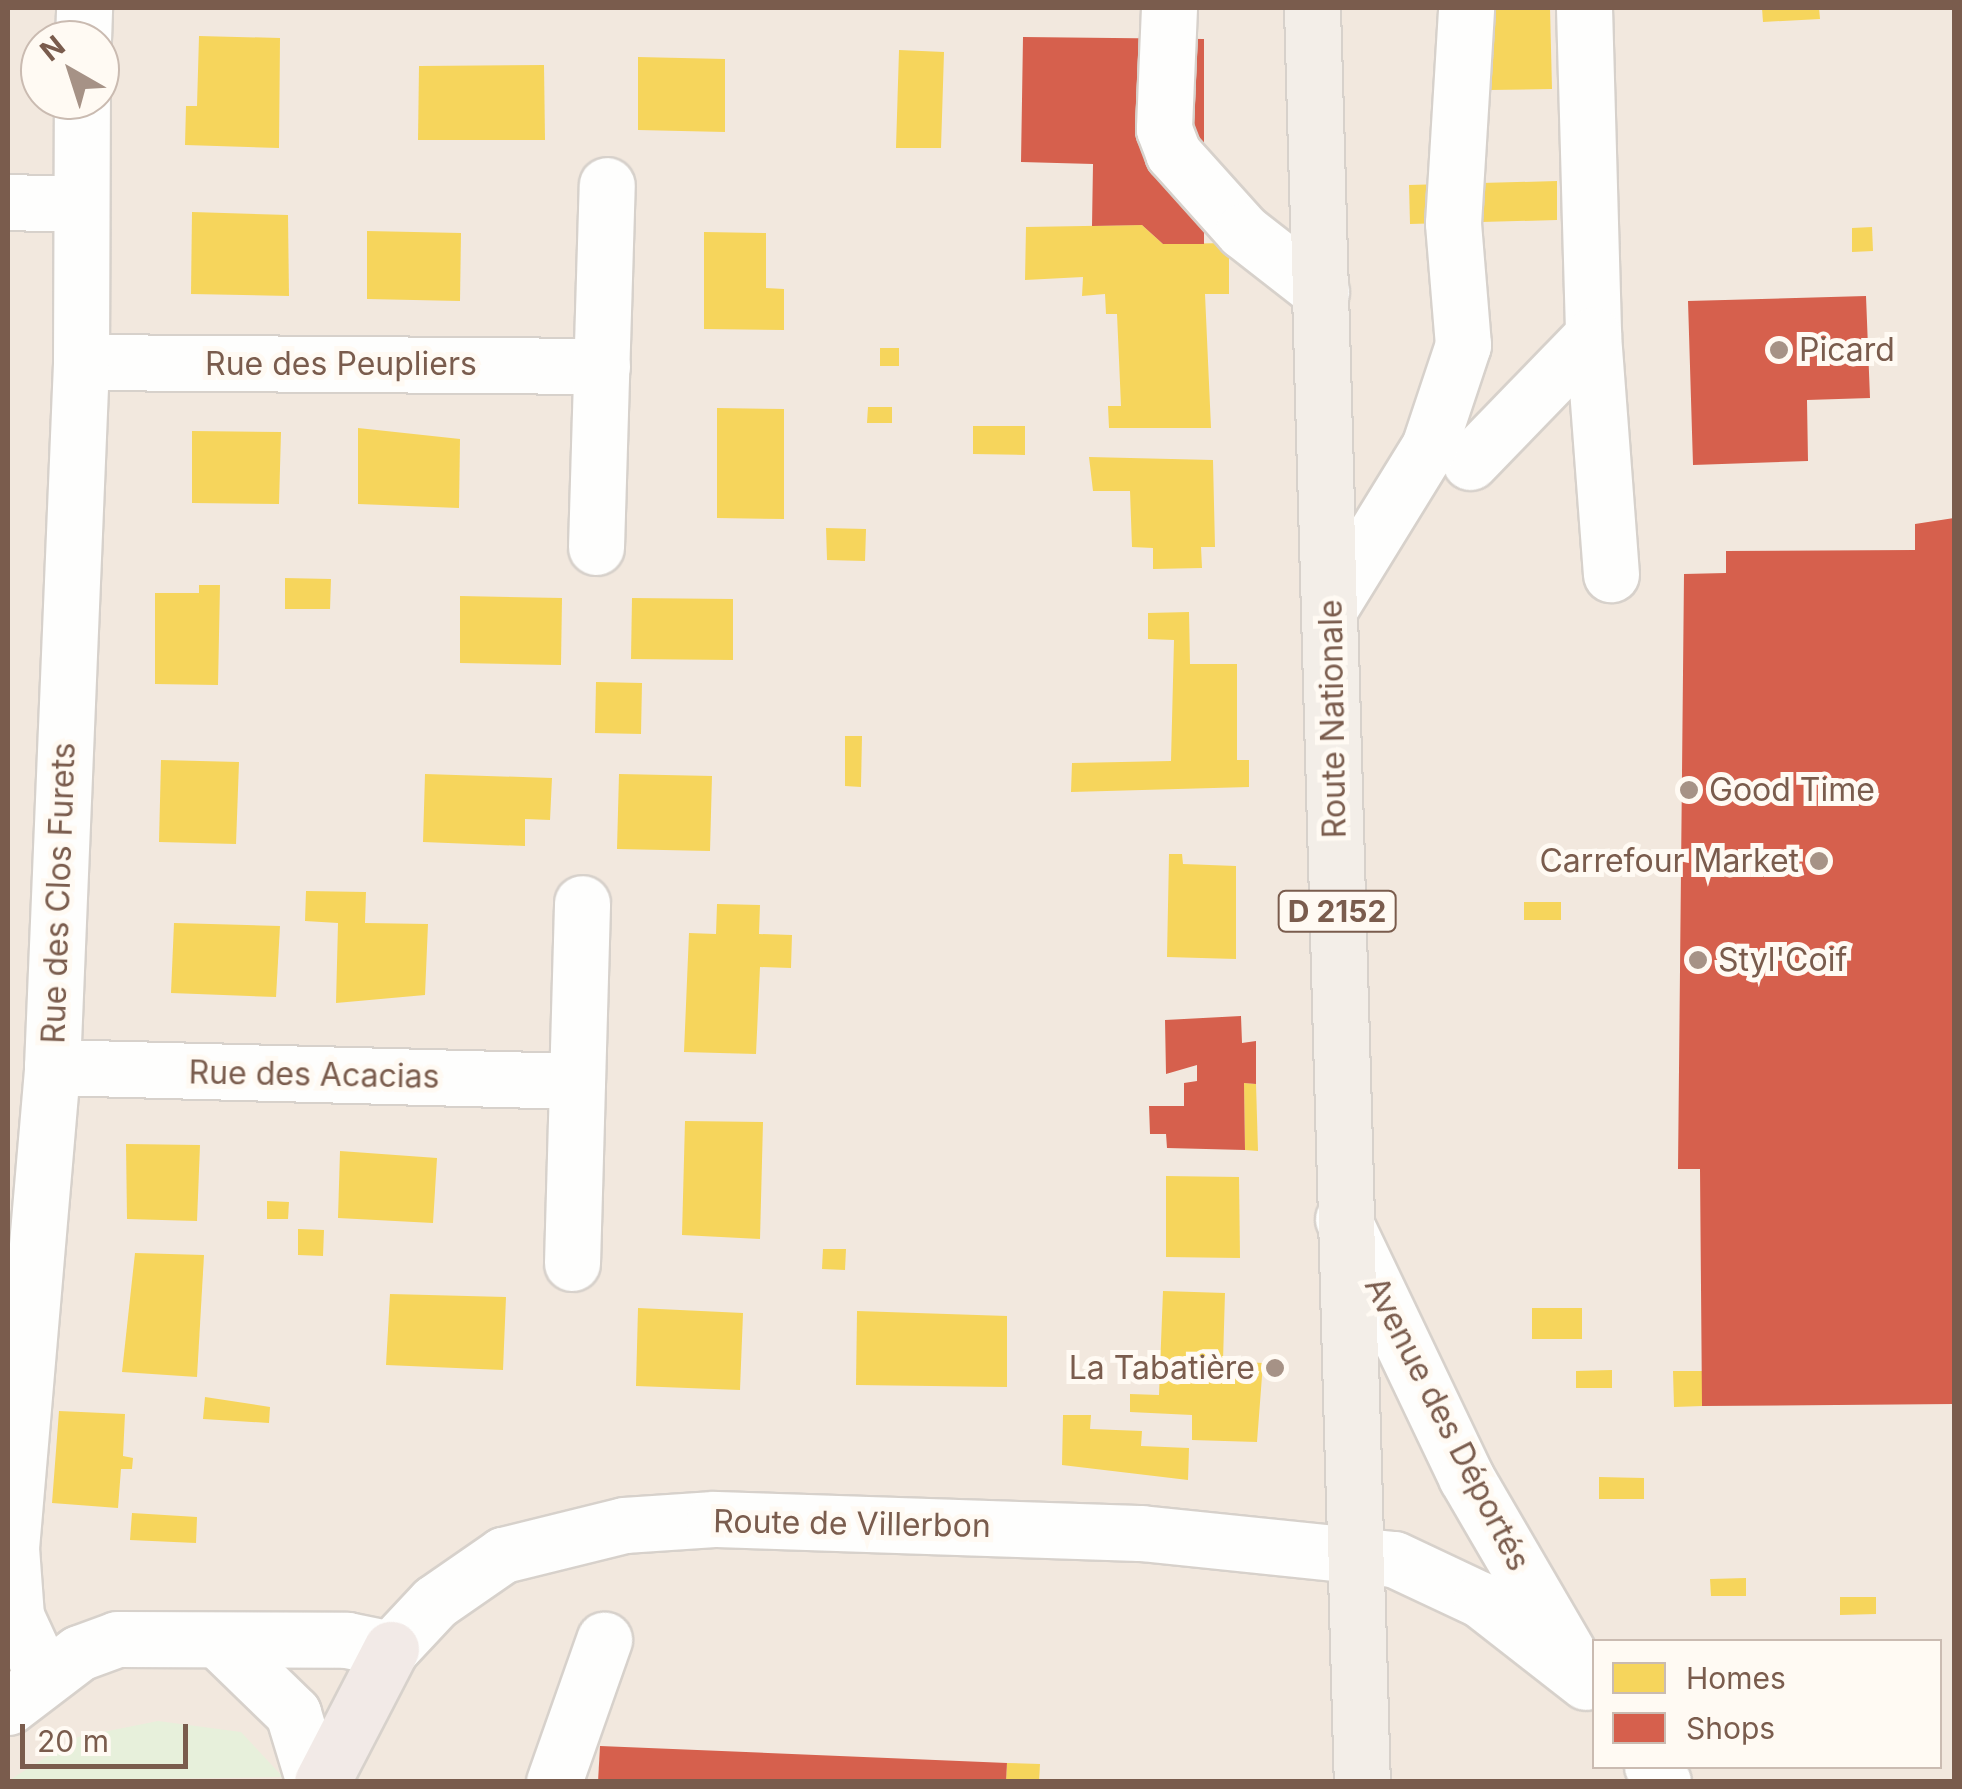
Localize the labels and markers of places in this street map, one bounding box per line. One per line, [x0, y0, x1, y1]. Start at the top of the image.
place label: Picard [1799, 331, 1895, 369]
marker: Picard [1768, 339, 1790, 361]
place label: Good Time [1709, 771, 1875, 809]
marker: Good Time [1678, 779, 1700, 801]
place label: Carrefour Market [1539, 842, 1799, 880]
marker: Carrefour Market [1808, 850, 1830, 872]
place label: Styl'Coif [1718, 941, 1847, 979]
marker: Styl'Coif [1687, 949, 1709, 971]
place label: La Tabatière [1069, 1349, 1255, 1387]
marker: La Tabatière [1264, 1357, 1286, 1379]

